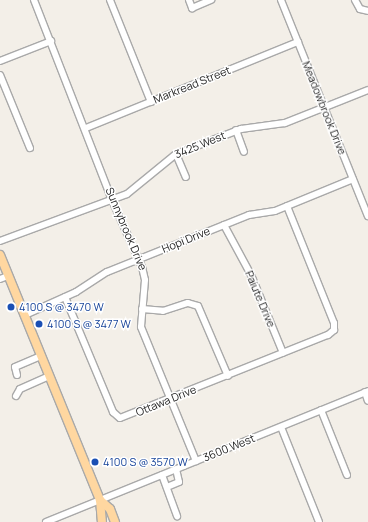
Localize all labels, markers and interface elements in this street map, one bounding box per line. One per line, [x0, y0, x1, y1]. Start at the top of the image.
street label: Meadowbrook Drive [299, 59, 349, 157]
street label: Markread Street [151, 64, 233, 106]
street label: 3425 West [173, 129, 227, 161]
street label: Sunnybrook Drive [103, 186, 149, 272]
street label: Hopi Drive [160, 224, 212, 256]
street label: Paiute Drive [242, 269, 278, 329]
place label: 4100 S @ 3470 W [19, 300, 104, 314]
marker: 4100 S @ 3470 W [6, 302, 16, 312]
place label: 4100 S @ 3477 W [47, 317, 131, 331]
marker: 4100 S @ 3477 W [34, 319, 44, 329]
street label: Ottawa Drive [134, 383, 198, 419]
street label: 3600 West [201, 432, 257, 464]
place label: 4100 S @ 3570 W [103, 455, 188, 469]
marker: 4100 S @ 3570 W [90, 457, 100, 467]

